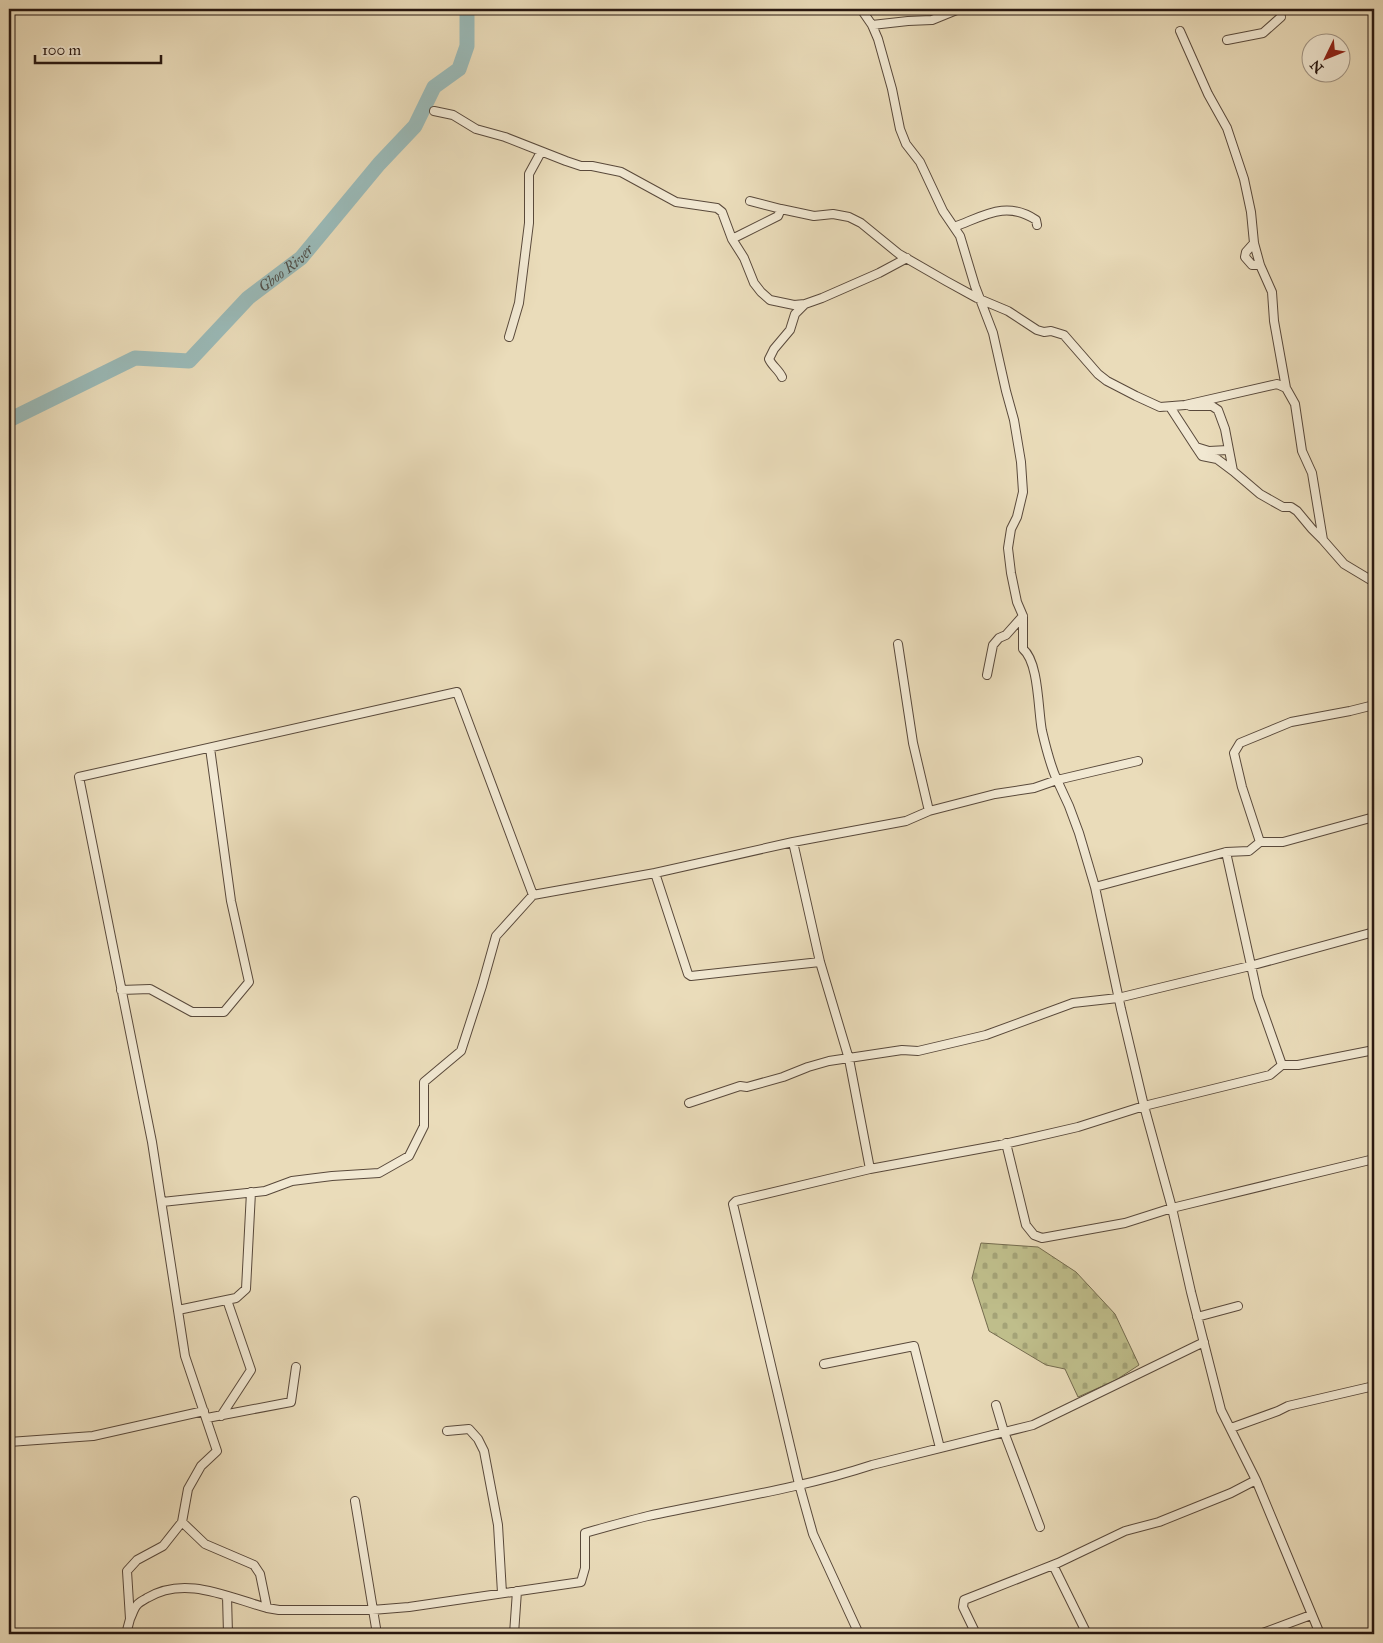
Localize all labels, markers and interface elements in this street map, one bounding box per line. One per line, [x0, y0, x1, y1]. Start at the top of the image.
scale bar [35, 32, 161, 64]
north arrow [1300, 32, 1350, 82]
text: 100 m [42, 41, 82, 59]
text: N [1307, 56, 1327, 77]
water label: Gboo River [255, 240, 318, 296]

